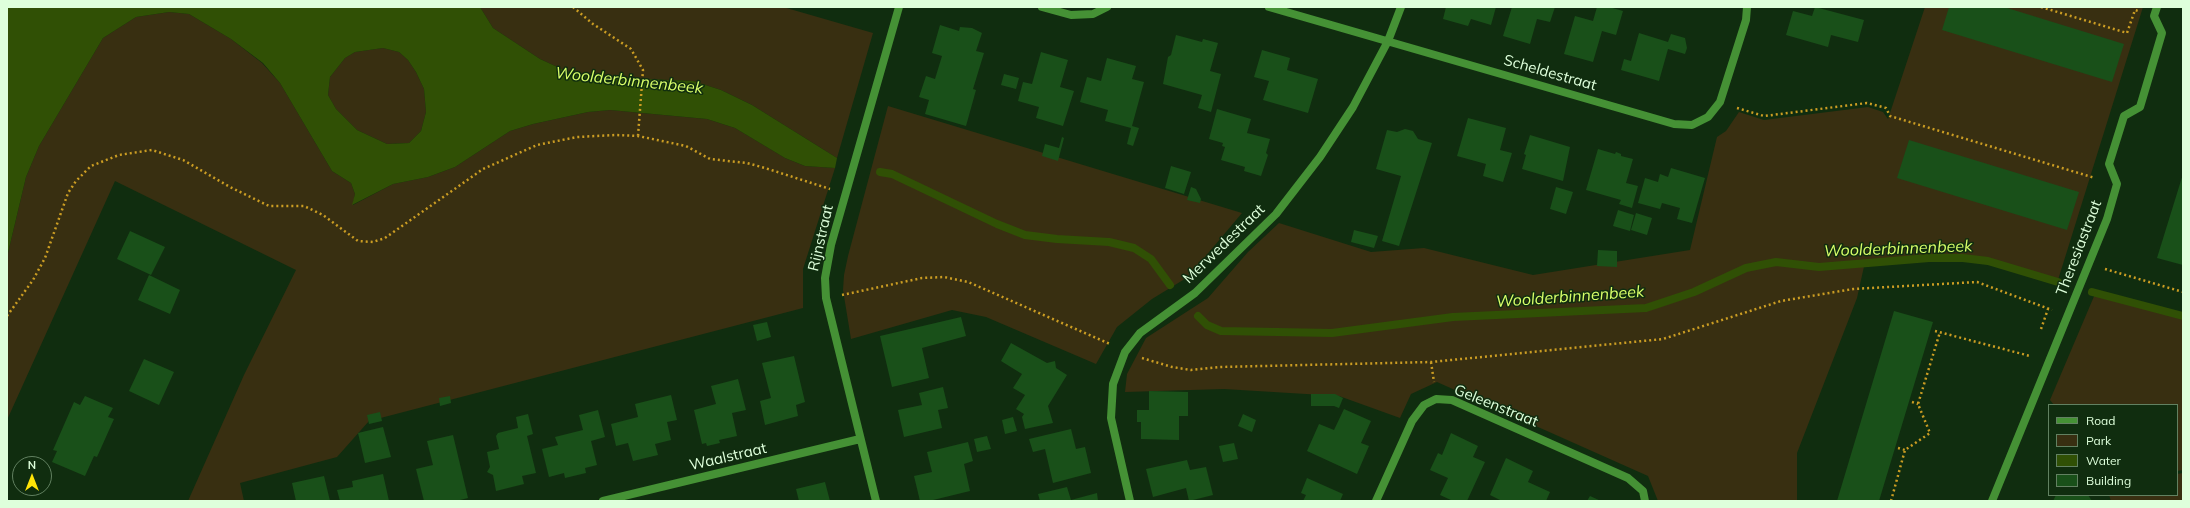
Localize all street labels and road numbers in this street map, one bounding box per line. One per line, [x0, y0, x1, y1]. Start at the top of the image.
street label: Scheldestraat [1502, 51, 1598, 95]
street label: Theresiastraat [2053, 198, 2105, 298]
street label: Merwedestraat [1179, 201, 1269, 287]
street label: Rijnstraat [805, 203, 837, 273]
street label: Geleenstraat [1451, 381, 1541, 431]
street label: Waalstraat [688, 439, 768, 475]

